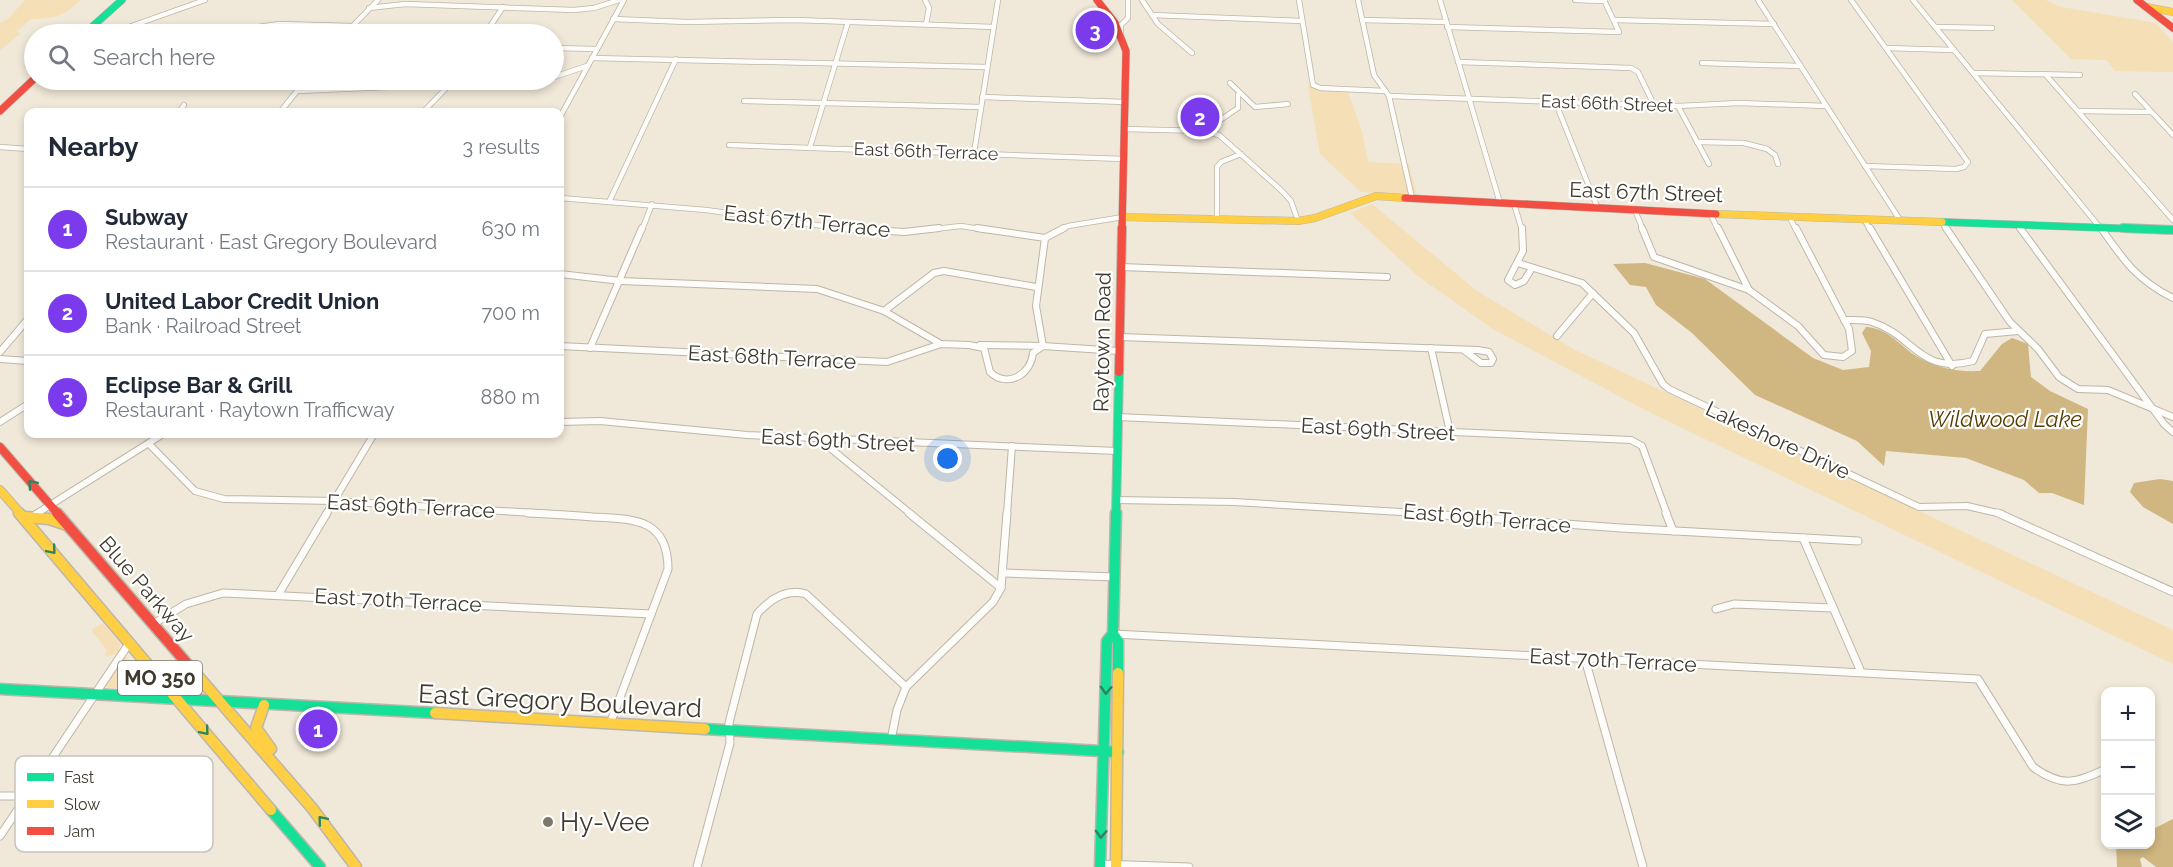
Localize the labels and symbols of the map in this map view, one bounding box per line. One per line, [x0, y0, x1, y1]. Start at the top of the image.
pin: 3 [1076, 8, 1114, 52]
street label: East 66th Street [1540, 90, 1674, 116]
pin: 2 [1180, 94, 1220, 140]
street label: East 66th Terrace [853, 138, 999, 164]
street label: East 67th Street [1569, 177, 1723, 207]
street label: East 67th Terrace [722, 200, 892, 242]
street label: Raytown Road [1088, 272, 1116, 412]
street label: East 68th Terrace [687, 340, 857, 374]
street label: Lakeshore Drive [1702, 396, 1854, 484]
water label: Wildwood Lake [1928, 406, 2082, 432]
street label: East 69th Street [1300, 412, 1456, 446]
street label: East 69th Street [760, 423, 916, 457]
your location [933, 444, 962, 473]
one-way arrow [28, 480, 39, 491]
street label: East 69th Terrace [326, 489, 496, 523]
street label: East 69th Terrace [1402, 498, 1572, 538]
street label: Blue Parkway [94, 531, 200, 647]
one-way arrow [45, 543, 56, 554]
street label: East 70th Terrace [314, 583, 482, 617]
street label: East 70th Terrace [1529, 643, 1697, 677]
road number: MO 350 [118, 661, 202, 695]
street label: East Gregory Boulevard [417, 679, 703, 723]
one-way arrow [1099, 685, 1112, 694]
pin: 1 [298, 706, 338, 752]
one-way arrow [198, 724, 209, 735]
legend [15, 756, 213, 852]
text: Fast [64, 768, 95, 787]
text: Slow [64, 795, 100, 814]
place label: Hy-Vee [560, 807, 649, 837]
marker: Hy-Vee [541, 815, 555, 829]
one-way arrow [318, 816, 329, 827]
text: Jam [64, 822, 95, 841]
one-way arrow [1094, 830, 1107, 839]

